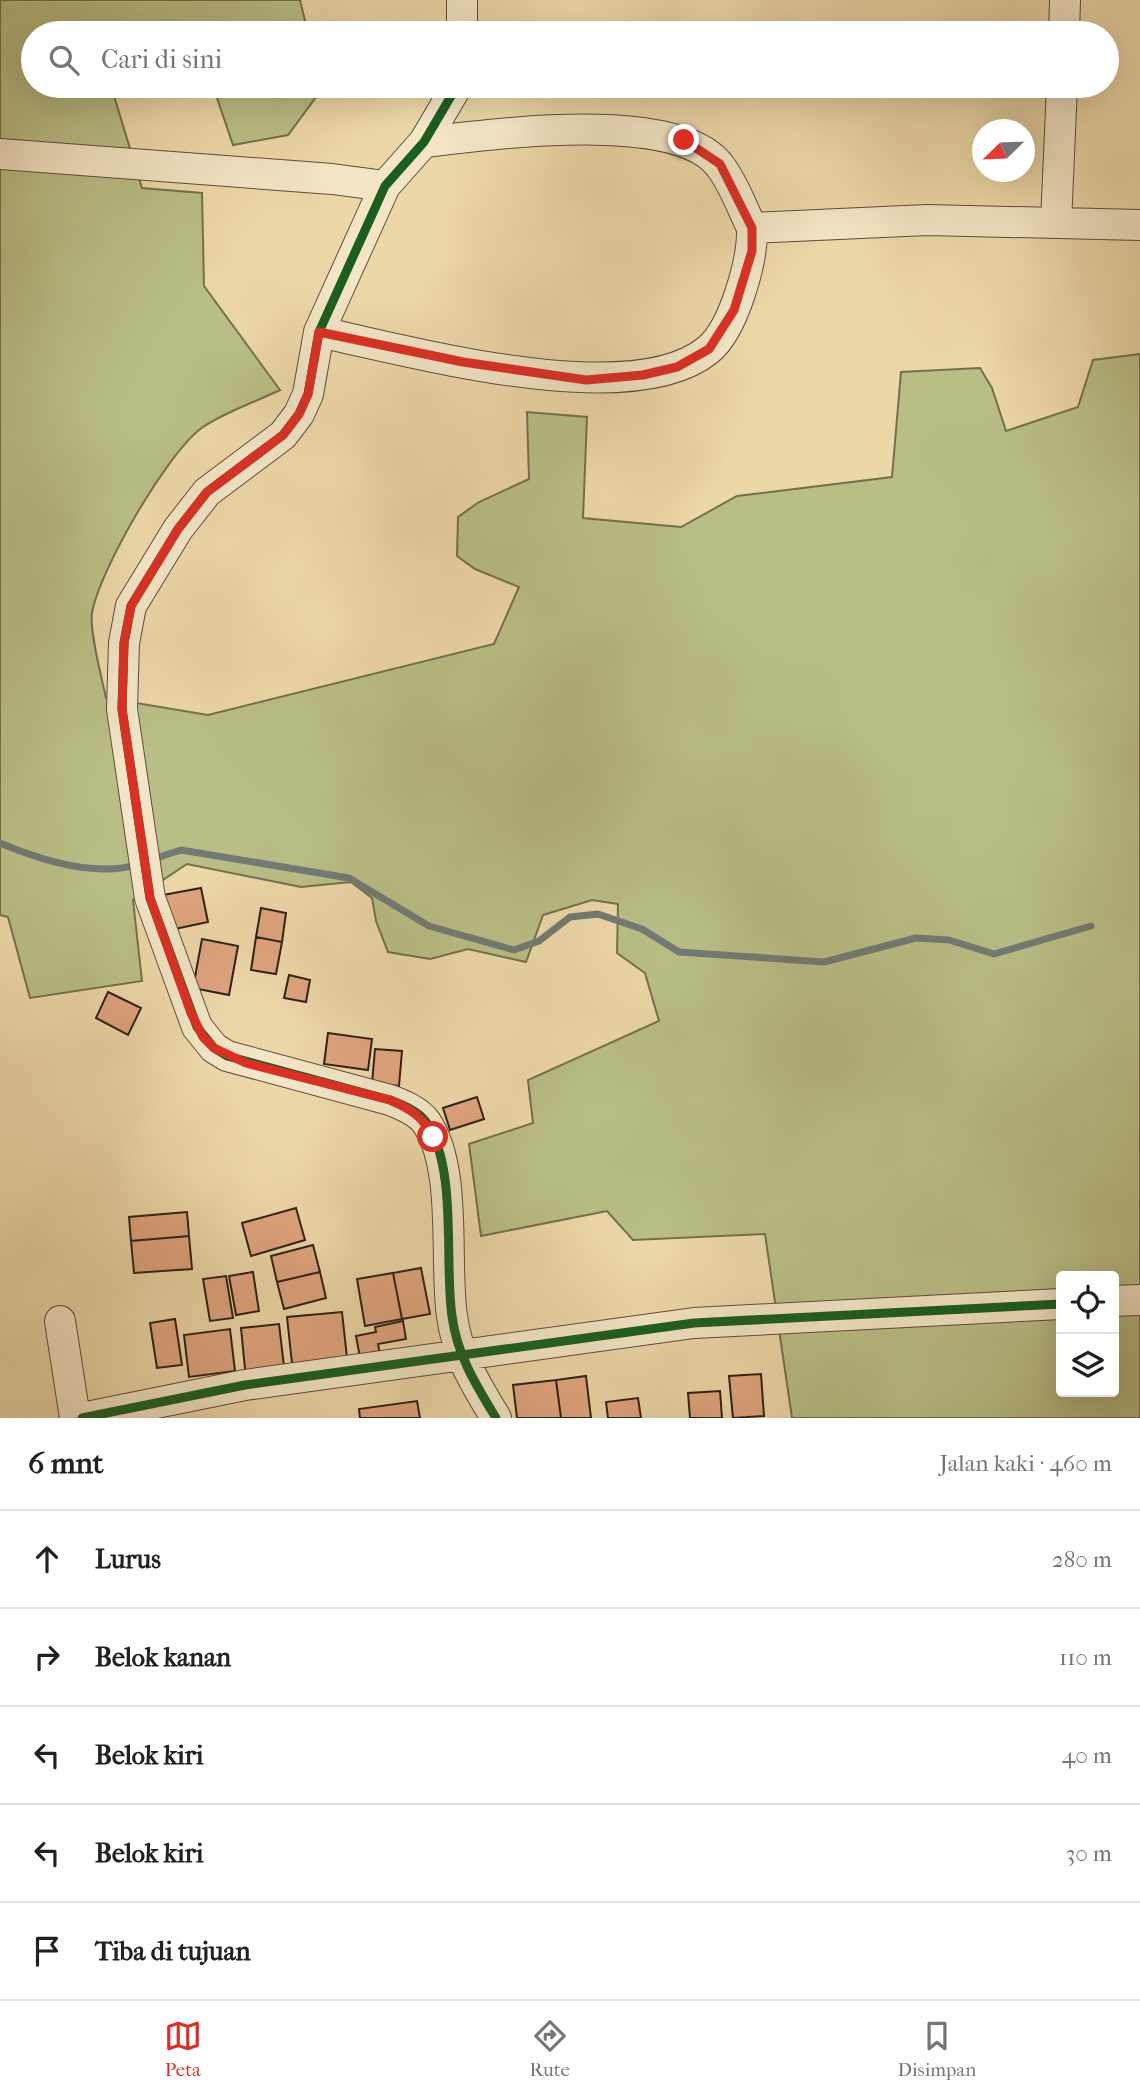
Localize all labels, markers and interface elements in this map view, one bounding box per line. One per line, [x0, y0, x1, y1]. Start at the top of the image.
search box [21, 21, 1119, 98]
icon: search [45, 41, 83, 79]
text: Cari di sini [101, 44, 222, 75]
north arrow [972, 119, 1035, 182]
route end [668, 124, 699, 155]
route start [417, 1121, 448, 1152]
map controls [1056, 1271, 1119, 1397]
button: locate [1056, 1271, 1119, 1334]
button: layers [1056, 1334, 1119, 1397]
text: 6 mnt [28, 1446, 104, 1481]
text: Jalan kaki · 460 m [940, 1450, 1112, 1477]
icon: ahead [28, 1540, 66, 1578]
text: Lurus [95, 1544, 161, 1575]
text: 280 m [1052, 1546, 1112, 1573]
icon: right [28, 1638, 66, 1676]
text: Belok kanan [95, 1642, 231, 1673]
text: 110 m [1059, 1644, 1112, 1671]
icon: left [28, 1736, 66, 1774]
text: Belok kiri [95, 1740, 203, 1771]
text: 40 m [1062, 1742, 1112, 1769]
icon: left [28, 1834, 66, 1872]
text: Belok kiri [95, 1838, 203, 1869]
text: 30 m [1066, 1840, 1112, 1867]
icon: arrive [28, 1932, 66, 1970]
text: Tiba di tujuan [95, 1936, 251, 1967]
tab: Peta [164, 2017, 202, 2081]
tab: Rute [529, 2017, 570, 2081]
tab: Disimpan [898, 2017, 976, 2081]

